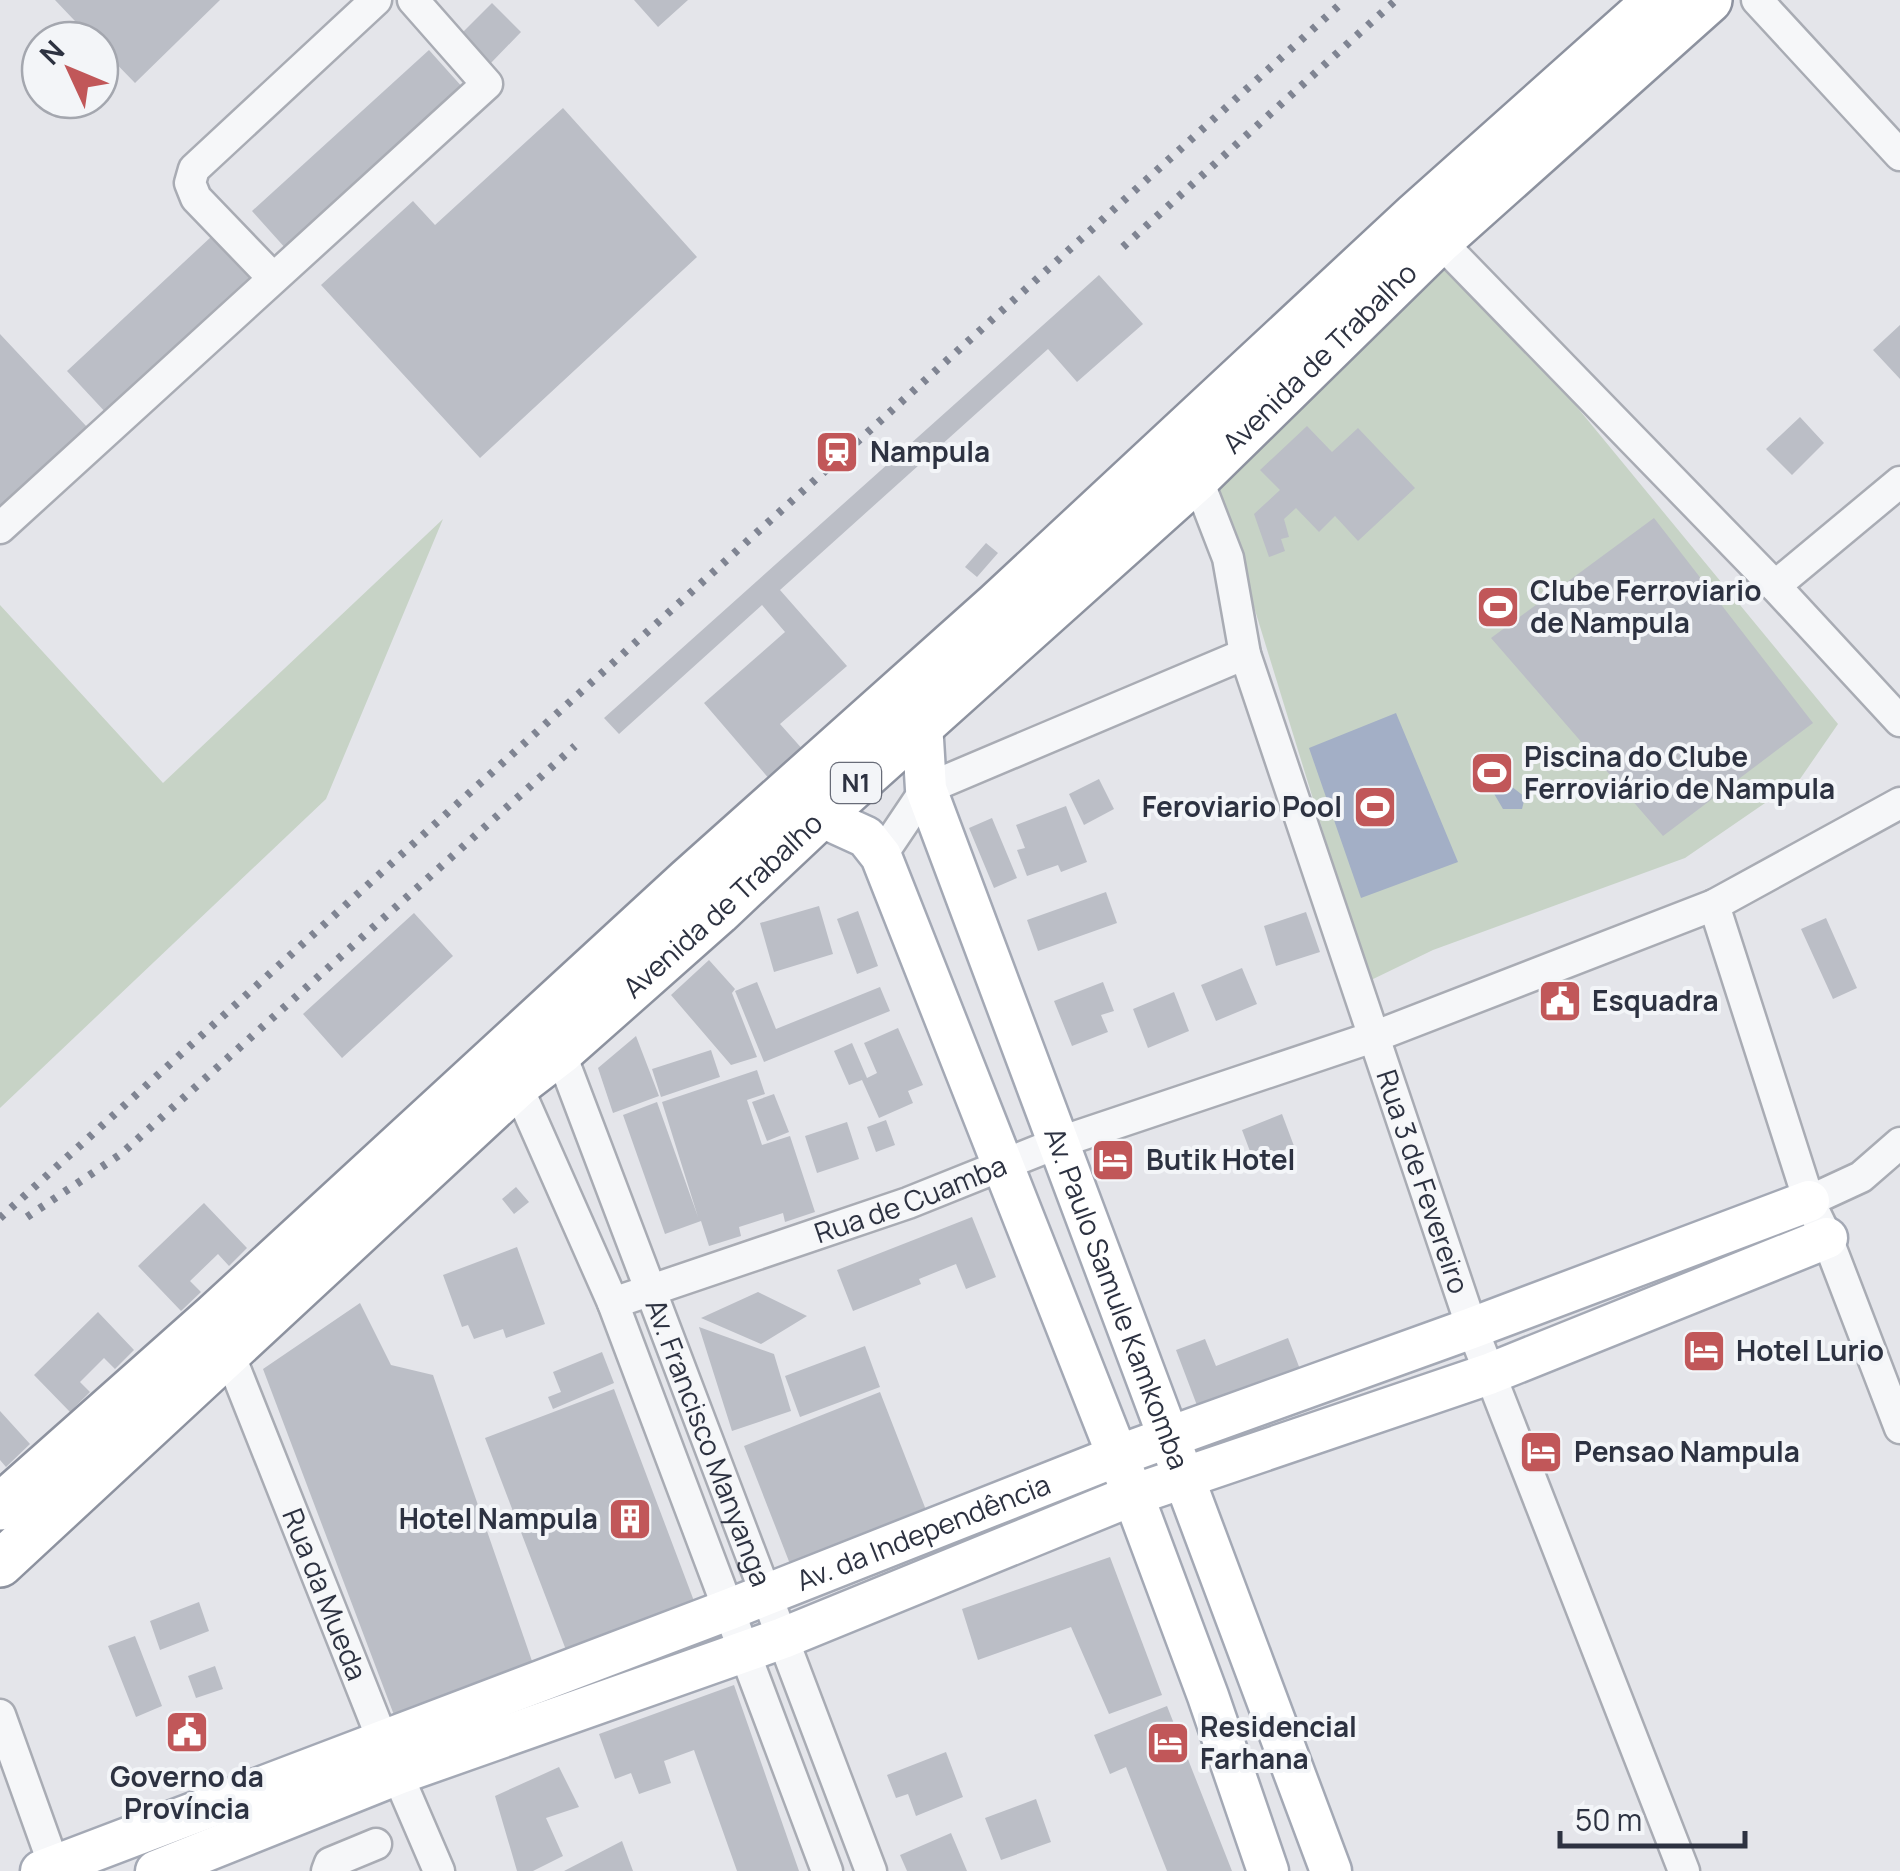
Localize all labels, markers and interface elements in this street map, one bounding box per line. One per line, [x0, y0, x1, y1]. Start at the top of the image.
north arrow [20, 20, 120, 120]
text: N [31, 32, 72, 72]
street label: Avenida de Trabalho [1213, 253, 1424, 461]
station icon: Nampula [814, 429, 860, 475]
place label: Nampula [870, 432, 990, 470]
place label: Clube Ferroviario de Nampula [1530, 571, 1761, 641]
sports icon: Clube Ferroviario de Nampula [1475, 584, 1521, 630]
place label: Piscina do Clube Ferroviário de Nampula [1524, 737, 1835, 807]
sports icon: Piscina do Clube Ferroviário de Nampula [1469, 750, 1515, 796]
road number: N1 [831, 763, 881, 803]
sports icon: Feroviario Pool [1352, 784, 1398, 830]
place label: Feroviario Pool [1142, 787, 1342, 825]
street label: Avenida de Trabalho [614, 804, 830, 1006]
public building icon: Esquadra [1537, 978, 1583, 1024]
place label: Esquadra [1592, 981, 1719, 1019]
street label: Rua 3 de Fevereiro [1368, 1064, 1479, 1298]
street label: Av. Paulo Samule Kamkomba [1036, 1122, 1199, 1474]
hotel icon: Butik Hotel [1090, 1137, 1136, 1183]
place label: Butik Hotel [1146, 1140, 1295, 1178]
street label: Rua de Cuamba [809, 1145, 1012, 1251]
street label: Av. Francisco Manyanga [638, 1293, 781, 1591]
hotel icon: Hotel Lurio [1681, 1328, 1727, 1374]
place label: Hotel Lurio [1736, 1331, 1884, 1369]
hotel icon: Pensao Nampula [1518, 1429, 1564, 1475]
place label: Pensao Nampula [1574, 1432, 1800, 1470]
street label: Av. da Independência [790, 1464, 1056, 1599]
building icon: Hotel Nampula [607, 1496, 653, 1542]
place label: Hotel Nampula [399, 1499, 598, 1537]
street label: Rua da Mueda [274, 1502, 377, 1686]
place label: Residencial Farhana [1200, 1707, 1357, 1777]
public building icon: Governo da Província [164, 1709, 210, 1755]
hotel icon: Residencial Farhana [1145, 1720, 1191, 1766]
place label: Governo da Província [110, 1757, 264, 1827]
scale bar [1560, 1786, 1745, 1848]
text: 50 m [1575, 1799, 1642, 1840]

